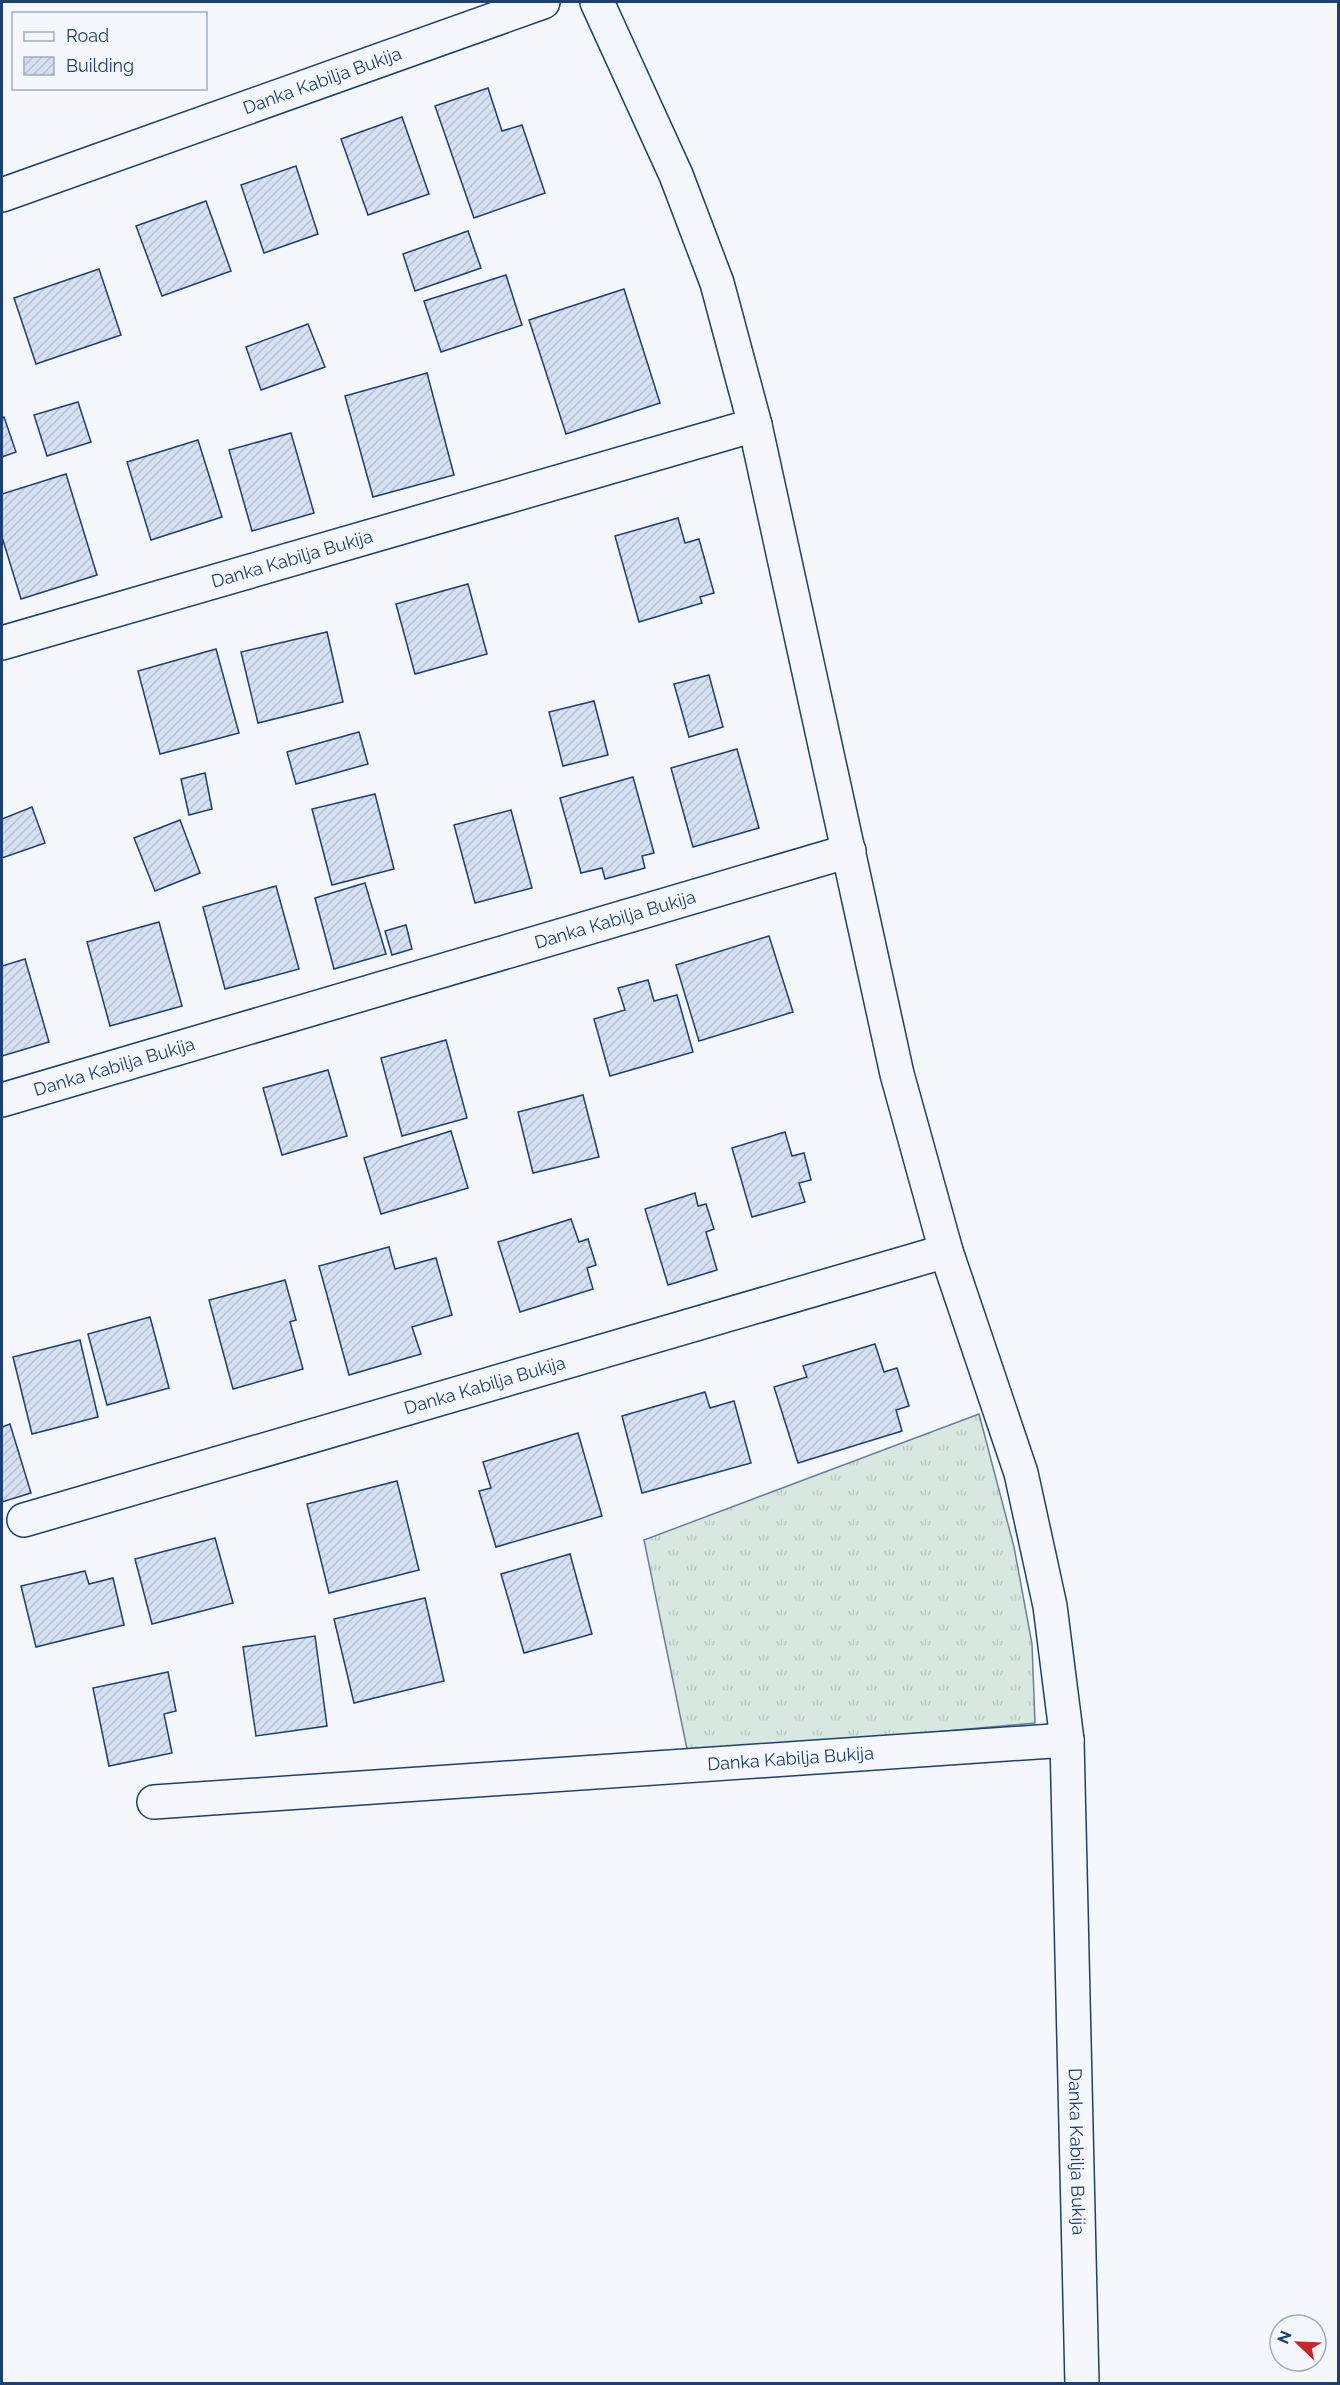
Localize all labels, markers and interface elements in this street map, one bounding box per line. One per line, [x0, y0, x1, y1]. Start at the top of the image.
legend [12, 12, 207, 90]
text: Road [66, 25, 109, 46]
street label: Danka Kabilja Bukija [240, 42, 404, 118]
text: Building [66, 55, 134, 76]
street label: Danka Kabilja Bukija [209, 525, 375, 592]
street label: Danka Kabilja Bukija [532, 886, 698, 953]
street label: Danka Kabilja Bukija [31, 1033, 197, 1100]
street label: Danka Kabilja Bukija [402, 1352, 568, 1419]
street label: Danka Kabilja Bukija [707, 1742, 874, 1774]
street label: Danka Kabilja Bukija [1065, 2068, 1090, 2235]
north arrow [1268, 2313, 1328, 2373]
text: N [1274, 2328, 1296, 2347]

